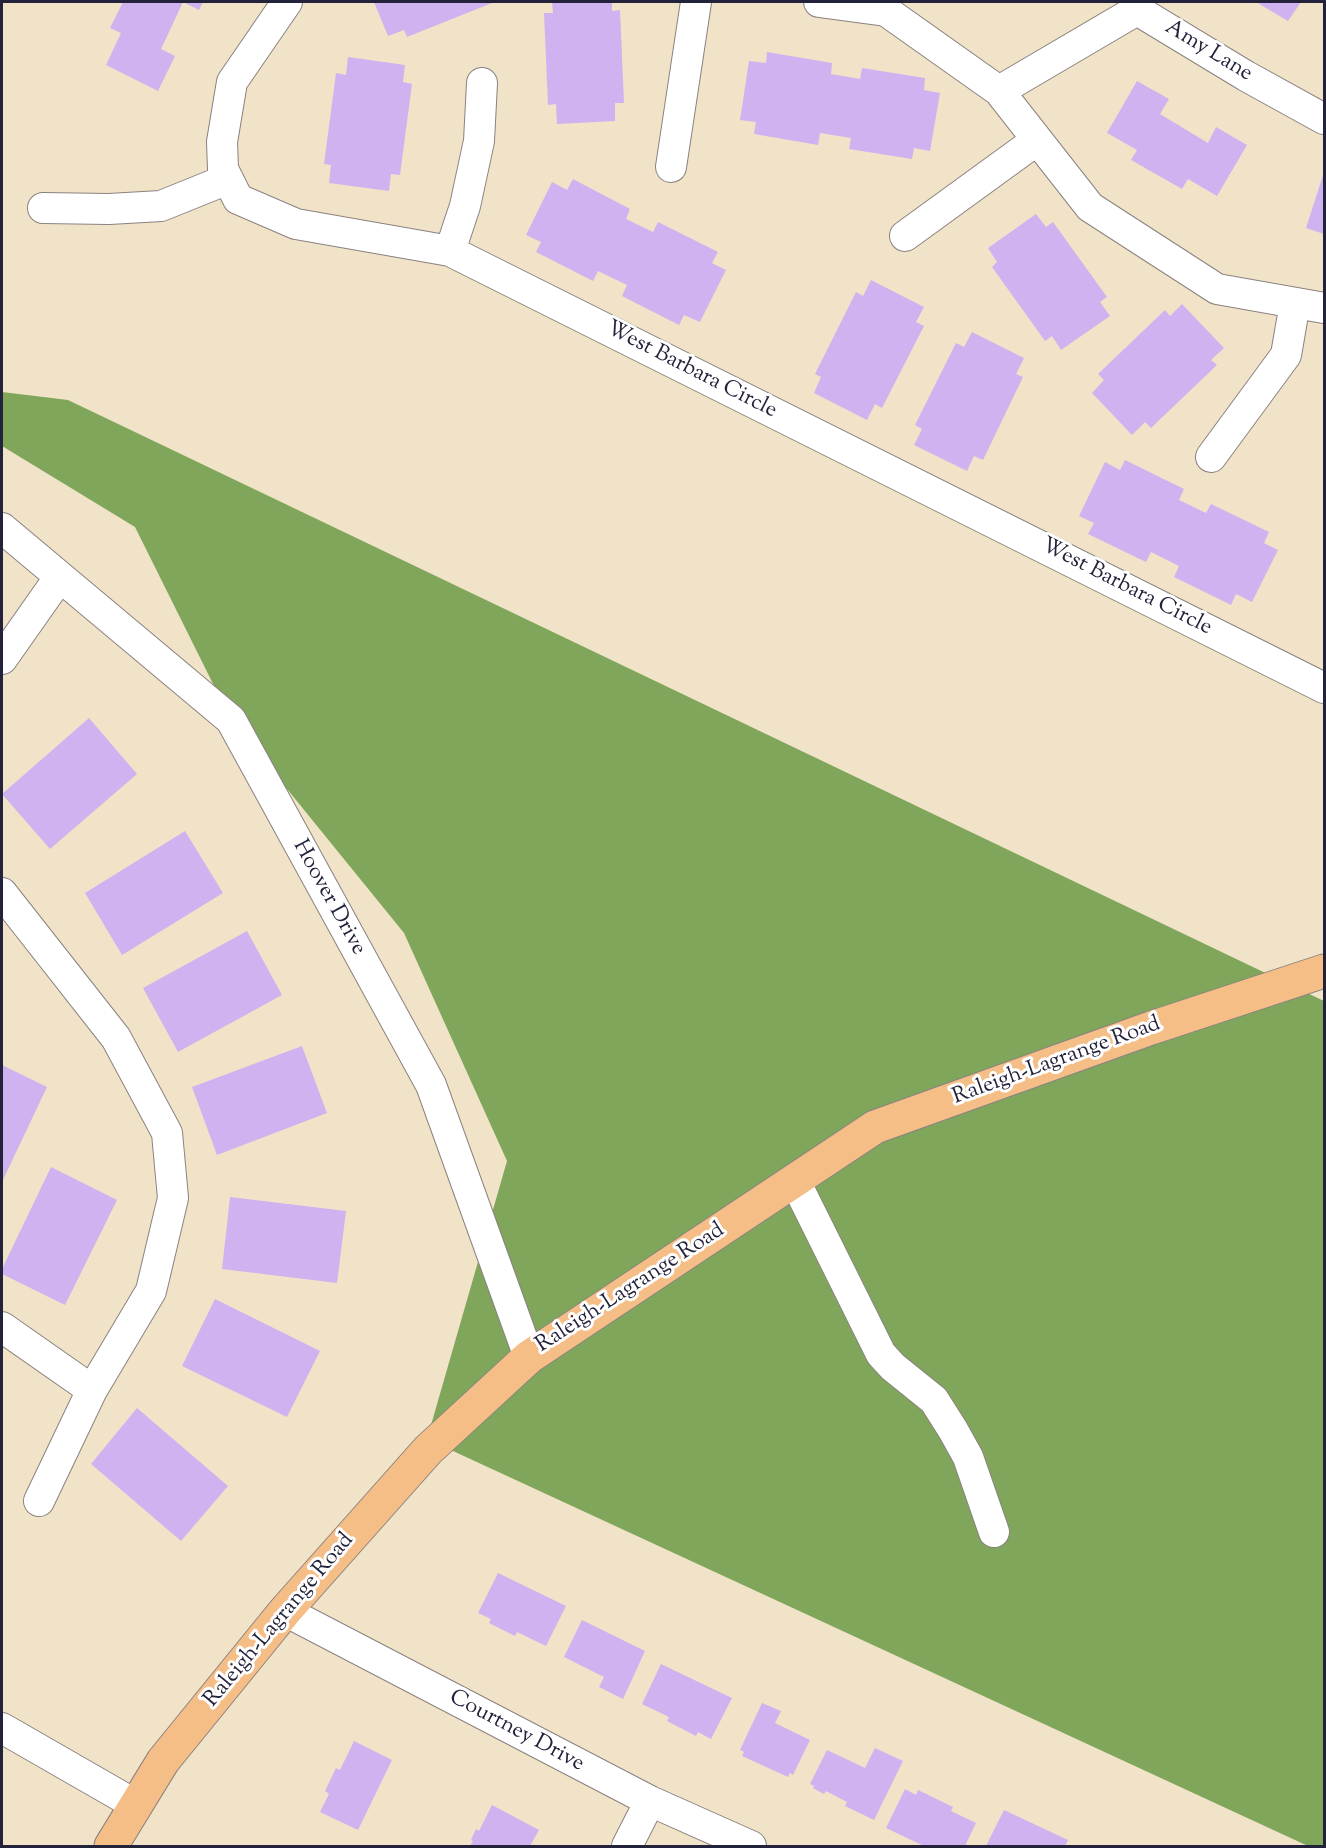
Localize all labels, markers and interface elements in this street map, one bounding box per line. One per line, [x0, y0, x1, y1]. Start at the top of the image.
street label: Amy Lane [1159, 16, 1257, 88]
street label: West Barbara Circle [601, 317, 781, 425]
street label: West Barbara Circle [1036, 534, 1216, 642]
street label: Hoover Drive [285, 836, 371, 960]
street label: Raleigh-Lagrange Road [950, 1012, 1164, 1112]
street label: Raleigh-Lagrange Road [532, 1218, 730, 1360]
street label: Raleigh-Lagrange Road [199, 1529, 361, 1713]
street label: Courtney Drive [444, 1685, 588, 1779]

